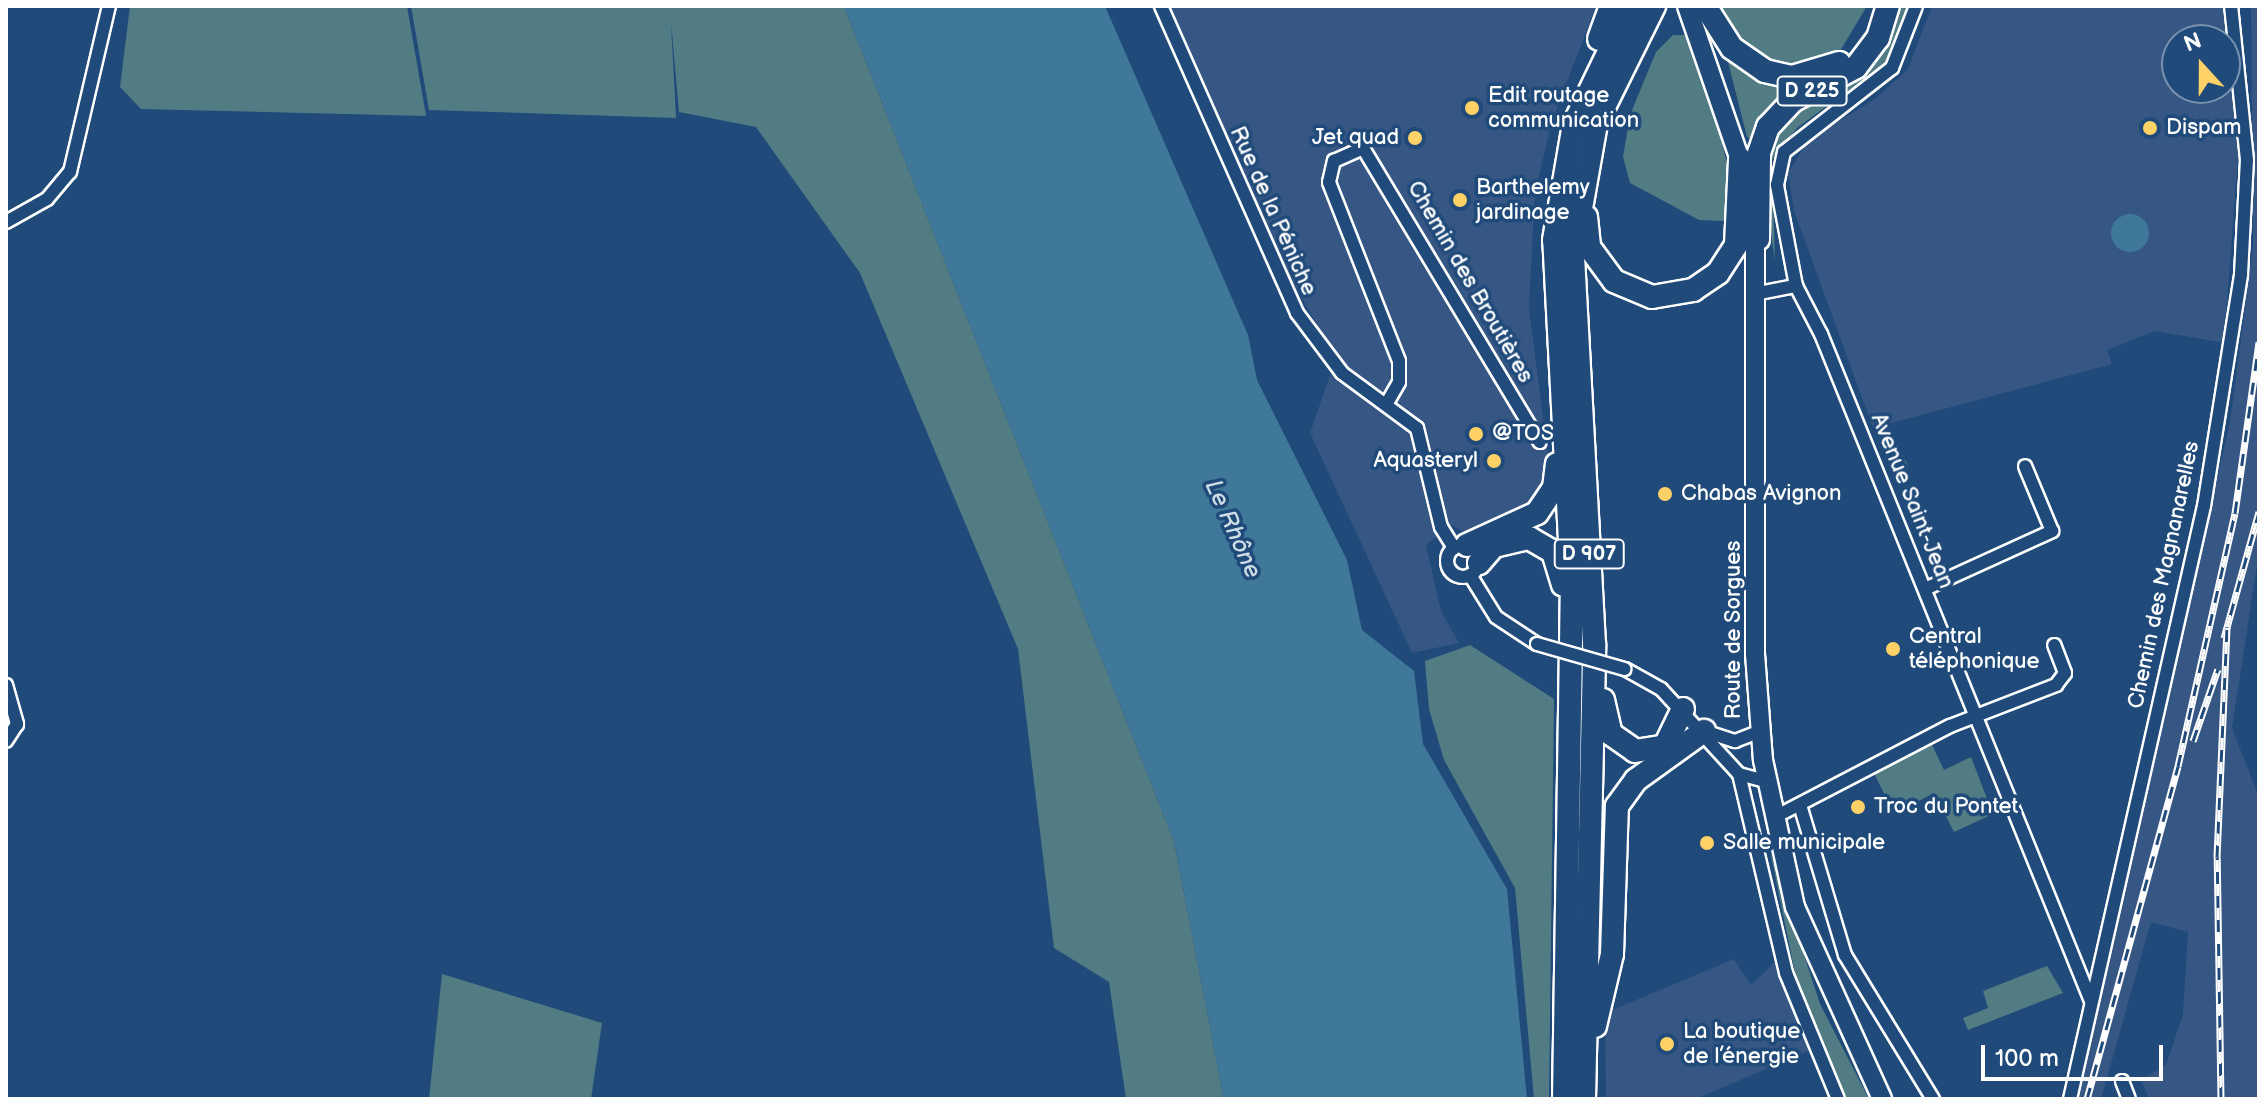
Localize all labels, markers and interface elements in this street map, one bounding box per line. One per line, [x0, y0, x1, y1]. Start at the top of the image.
north arrow [2161, 24, 2241, 104]
text: N [2180, 27, 2205, 59]
road number: D 225 [1776, 75, 1848, 107]
place label: Edit routage communication [1488, 82, 1639, 134]
marker: Edit routage communication [1463, 99, 1481, 117]
place label: Dispam [2166, 115, 2241, 141]
marker: Dispam [2141, 119, 2159, 137]
street label: Rue de la Péniche [1224, 122, 1322, 300]
place label: Jet quad [1312, 125, 1399, 151]
marker: Jet quad [1406, 129, 1424, 147]
place label: Barthelemy jardinage [1476, 174, 1590, 226]
street label: Chemin des Broutières [1401, 176, 1539, 388]
marker: Barthelemy jardinage [1451, 191, 1469, 209]
street label: Avenue Saint-Jean [1865, 409, 1959, 593]
place label: @TOS [1492, 421, 1554, 447]
marker: @TOS [1467, 425, 1485, 443]
street label: Chemin des Magnanarelles [2123, 439, 2205, 711]
place label: Aquasteryl [1374, 448, 1478, 474]
marker: Aquasteryl [1485, 452, 1503, 470]
water label: Le Rhône [1199, 475, 1267, 583]
place label: Chabas Avignon [1681, 481, 1842, 507]
marker: Chabas Avignon [1656, 485, 1674, 503]
road number: D 907 [1553, 538, 1625, 570]
street label: Route de Sorgues [1721, 540, 1747, 720]
place label: Central téléphonique [1909, 623, 2039, 674]
marker: Central téléphonique [1884, 640, 1902, 658]
place label: Troc du Pontet [1874, 794, 2018, 820]
marker: Troc du Pontet [1849, 798, 1867, 816]
place label: Salle municipale [1723, 830, 1885, 856]
marker: Salle municipale [1698, 834, 1716, 852]
place label: La boutique de l’énergie [1683, 1018, 1800, 1070]
scale bar [1985, 1029, 2167, 1079]
marker: La boutique de l’énergie [1658, 1035, 1676, 1053]
text: 100 m [1995, 1044, 2059, 1073]

